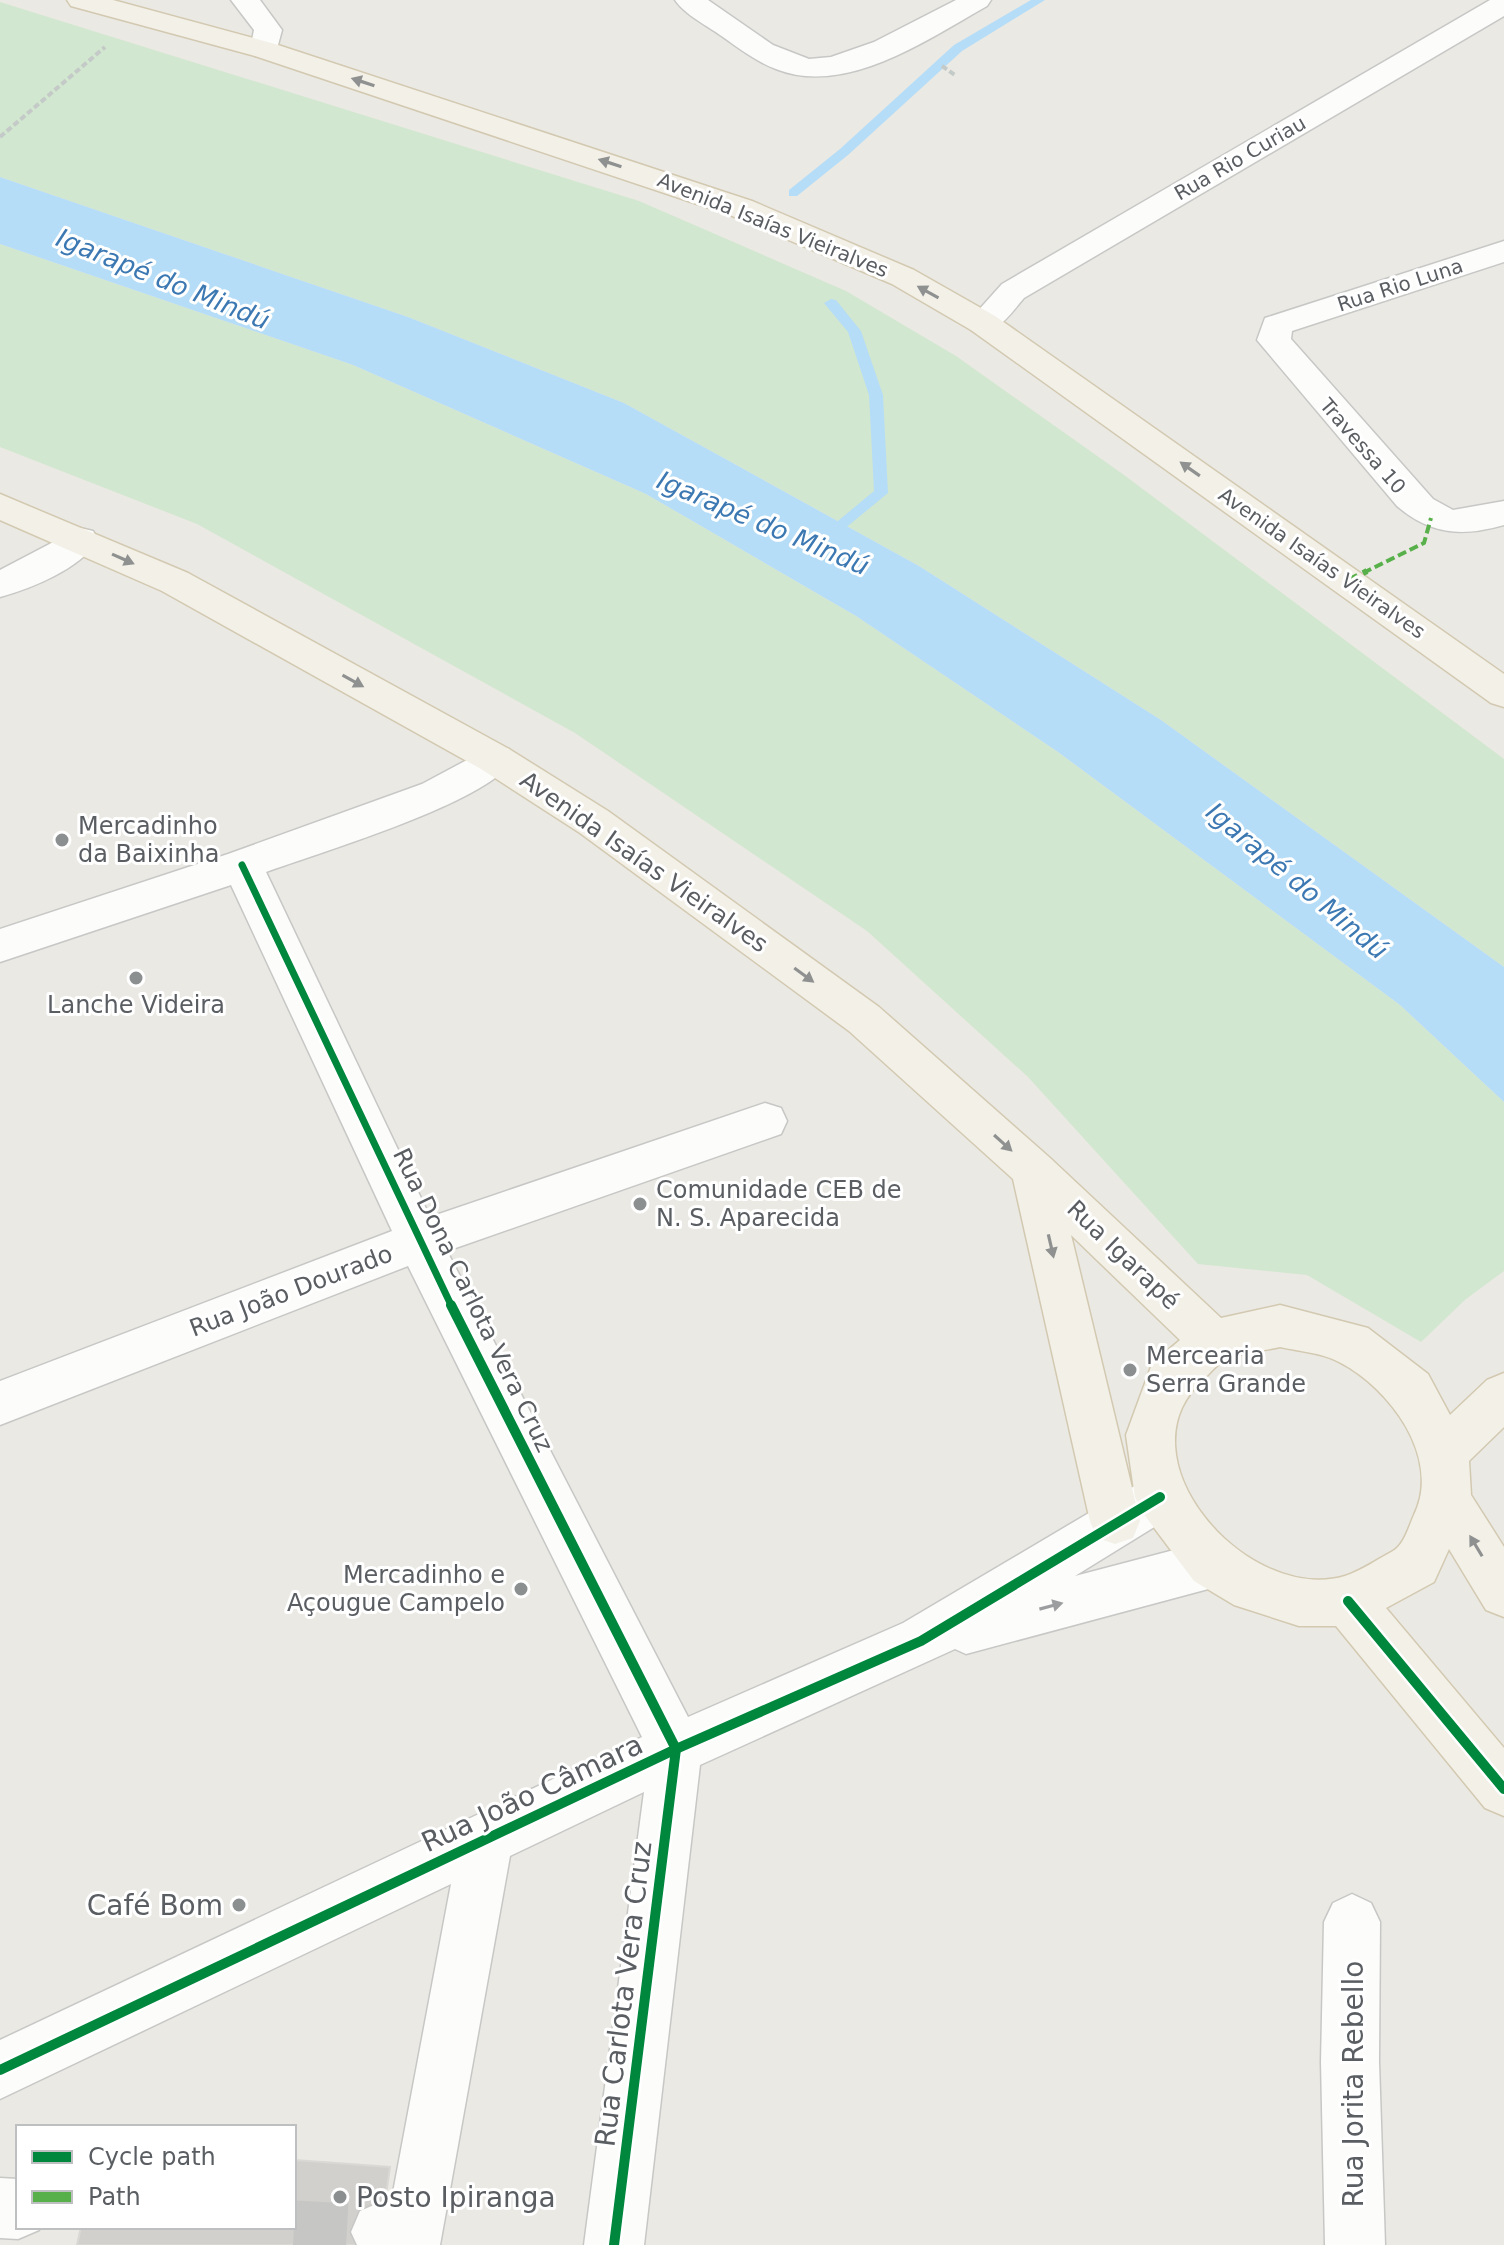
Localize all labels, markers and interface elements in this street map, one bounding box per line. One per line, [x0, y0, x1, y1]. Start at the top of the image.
one-way arrow [351, 75, 375, 88]
street label: Rua Rio Curiau [1170, 111, 1310, 205]
one-way arrow [598, 156, 622, 168]
street label: Avenida Isaías Vieiralves [654, 168, 892, 282]
water label: Igarapé do Mindú [52, 223, 274, 335]
street label: Rua Rio Luna [1334, 253, 1466, 317]
one-way arrow [917, 285, 940, 299]
street label: Travessa 10 [1314, 393, 1411, 499]
one-way arrow [1179, 462, 1200, 477]
water label: Igarapé do Mindú [653, 465, 873, 581]
street label: Avenida Isaías Vieiralves [1214, 482, 1430, 644]
one-way arrow [111, 552, 135, 566]
one-way arrow [342, 673, 364, 687]
street label: Avenida Isaías Vieiralves [515, 766, 773, 958]
water label: Igarapé do Mindú [1200, 796, 1394, 966]
place label: Mercadinho da Baixinha [78, 812, 219, 868]
marker: Mercadinho da Baixinha [53, 831, 71, 849]
one-way arrow [794, 967, 815, 983]
marker: Lanche Videira [127, 969, 145, 987]
place label: Lanche Videira [47, 991, 225, 1019]
one-way arrow [993, 1133, 1012, 1151]
street label: Rua Dona Carlota Vera Cruz [387, 1144, 559, 1456]
place label: Comunidade CEB de N. S. Aparecida [656, 1176, 902, 1232]
marker: Comunidade CEB de N. S. Aparecida [631, 1195, 649, 1213]
street label: Rua Igarapé [1061, 1195, 1185, 1315]
one-way arrow [1045, 1233, 1058, 1258]
street label: Rua João Dourado [186, 1239, 396, 1343]
place label: Mercearia Serra Grande [1146, 1342, 1306, 1398]
marker: Mercearia Serra Grande [1121, 1361, 1139, 1379]
one-way arrow [1469, 1535, 1483, 1557]
place label: Mercadinho e Açougue Campelo [287, 1561, 505, 1617]
marker: Mercadinho e Açougue Campelo [512, 1580, 530, 1598]
one-way arrow [1038, 1600, 1063, 1612]
street label: Rua João Câmara [416, 1728, 648, 1859]
street label: Rua Carlota Vera Cruz [588, 1839, 659, 2149]
place label: Café Bom [87, 1889, 223, 1922]
marker: Café Bom [230, 1896, 248, 1914]
street label: Rua Jorita Rebello [1337, 1961, 1370, 2207]
legend [16, 2125, 296, 2229]
text: Cycle path [88, 2143, 216, 2171]
place label: Posto Ipiranga [356, 2181, 556, 2214]
text: Path [88, 2183, 141, 2211]
marker: Posto Ipiranga [331, 2188, 349, 2206]

